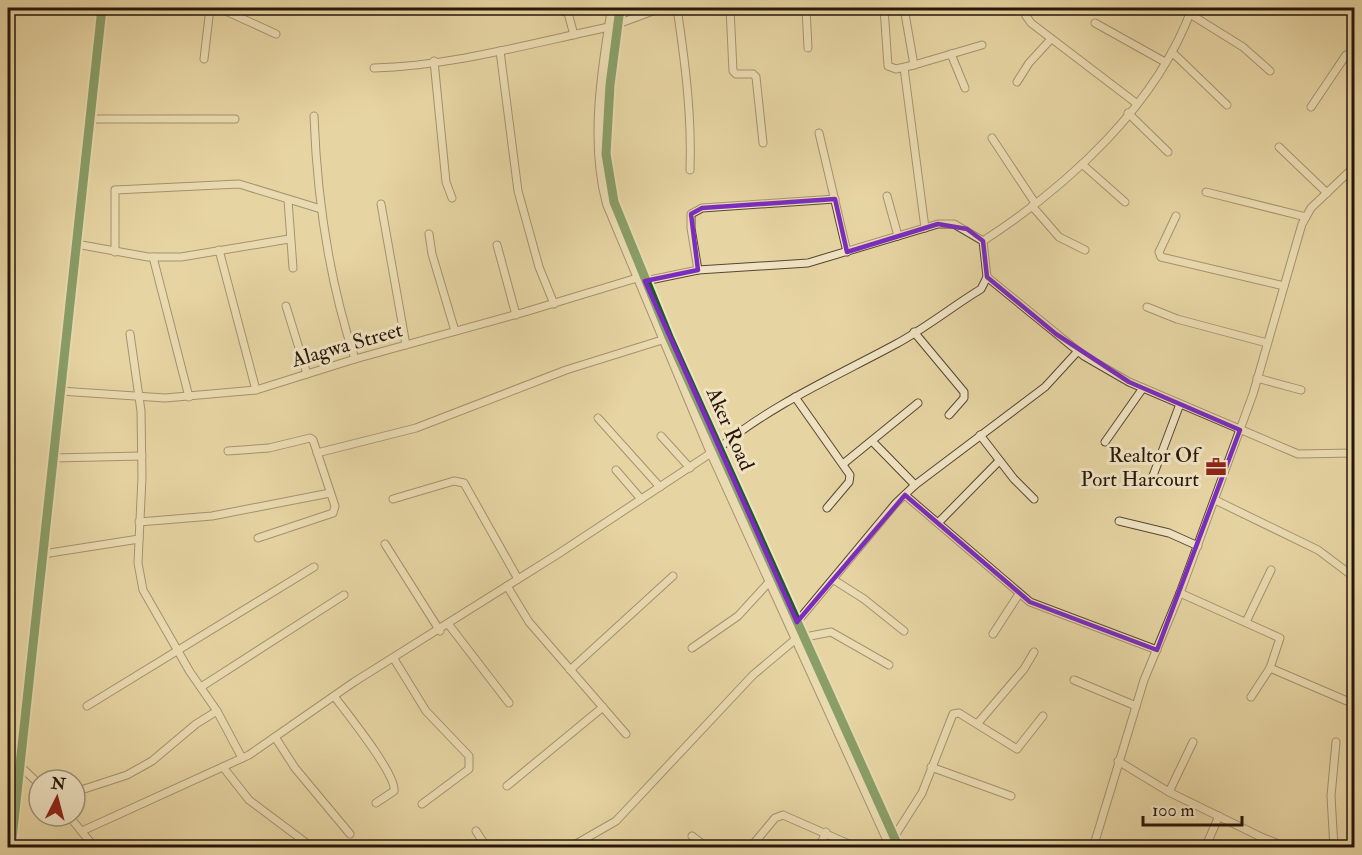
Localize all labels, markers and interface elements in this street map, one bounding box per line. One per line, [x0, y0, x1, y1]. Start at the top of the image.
street label: Alagwa Street [287, 316, 406, 374]
street label: Aker Road [699, 382, 760, 475]
place label: Realtor Of Port Harcourt [1081, 442, 1202, 493]
office icon: Realtor Of Port Harcourt [1204, 455, 1228, 479]
north arrow [27, 768, 87, 828]
text: N [49, 773, 67, 795]
scale bar [1143, 789, 1242, 827]
text: 100 m [1152, 799, 1195, 822]

